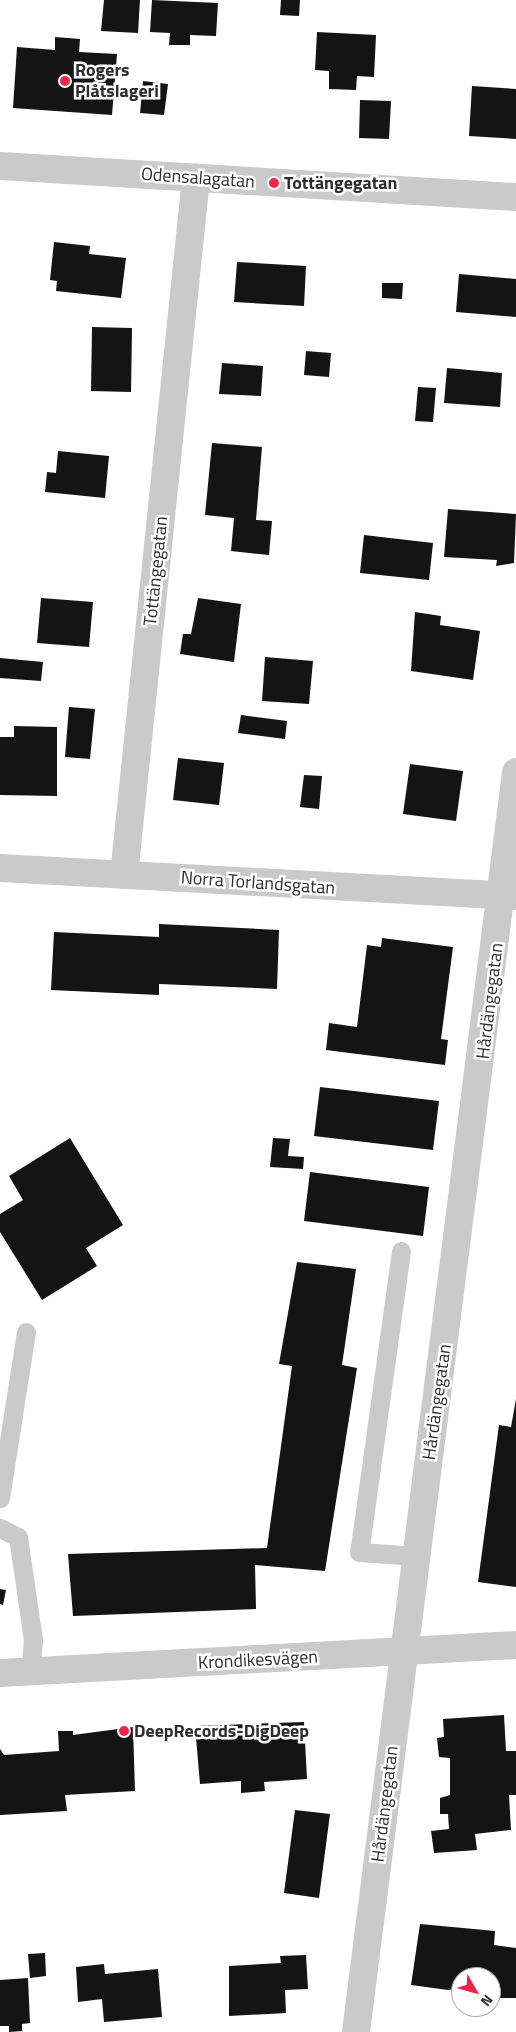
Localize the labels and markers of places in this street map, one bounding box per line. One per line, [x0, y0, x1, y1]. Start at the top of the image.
place label: Rogers Plåtslageri [75, 60, 159, 102]
marker: Rogers Plåtslageri [59, 75, 71, 87]
place label: Tottängegatan [284, 172, 397, 194]
marker: Tottängegatan [268, 177, 280, 189]
place label: DeepRecords-DigDeep [134, 1720, 309, 1742]
marker: DeepRecords-DigDeep [118, 1725, 130, 1737]

